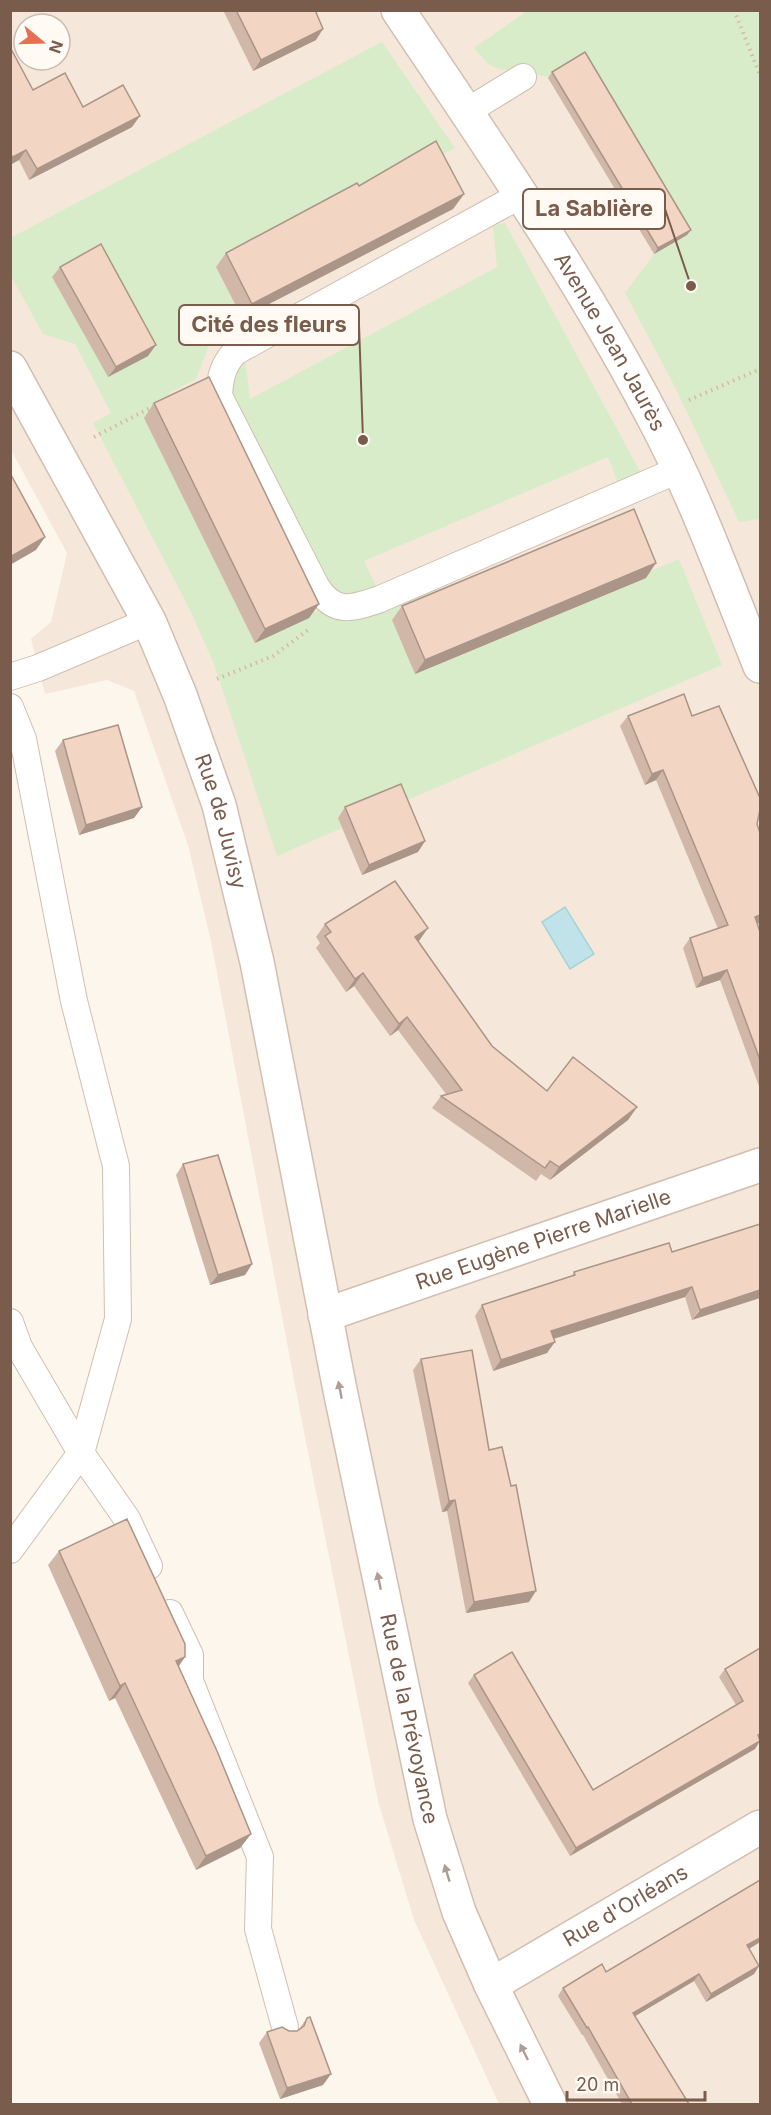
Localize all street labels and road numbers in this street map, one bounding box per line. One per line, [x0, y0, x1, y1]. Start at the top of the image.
street label: Avenue Jean Jaurès [549, 248, 671, 435]
street label: Rue de Juvisy [190, 750, 252, 892]
street label: Rue Eugène Pierre Marielle [412, 1184, 674, 1295]
street label: Rue de la Prévoyance [375, 1611, 444, 1826]
street label: Rue d'Orléans [558, 1859, 692, 1952]

